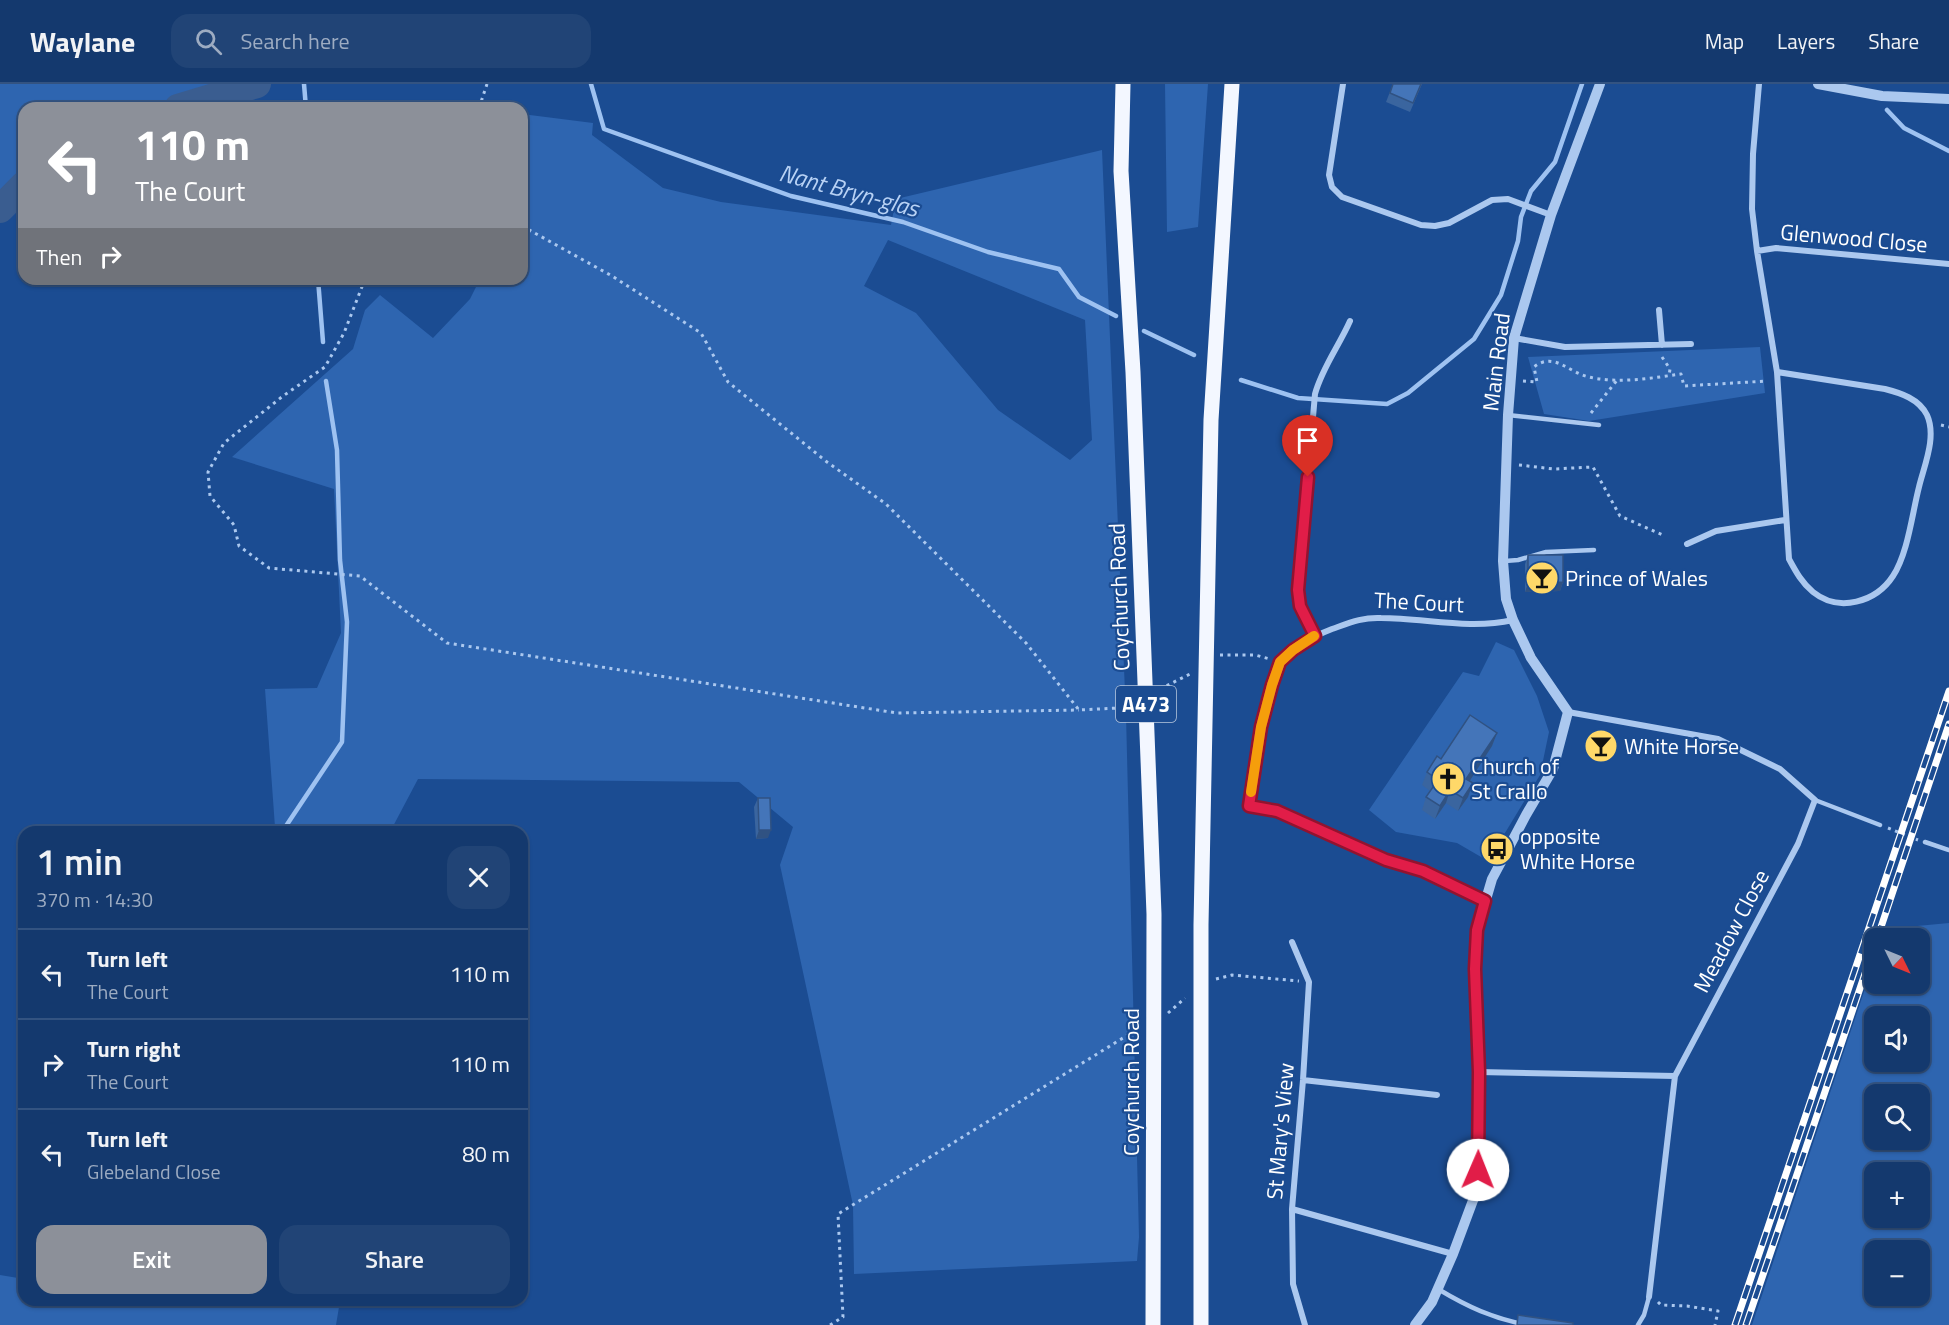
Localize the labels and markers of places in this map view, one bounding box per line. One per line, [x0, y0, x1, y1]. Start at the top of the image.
pin [1282, 415, 1333, 477]
bar icon: Prince of Wales [1524, 560, 1560, 596]
place label: Prince of Wales [1565, 561, 1708, 595]
bar icon: White Horse [1583, 728, 1619, 764]
place label: White Horse [1624, 729, 1739, 763]
place label: Church of St Crallo [1471, 749, 1560, 808]
church icon: Church of St Crallo [1430, 761, 1466, 797]
place label: opposite White Horse [1520, 819, 1635, 878]
bus stop icon: opposite White Horse [1479, 831, 1515, 867]

